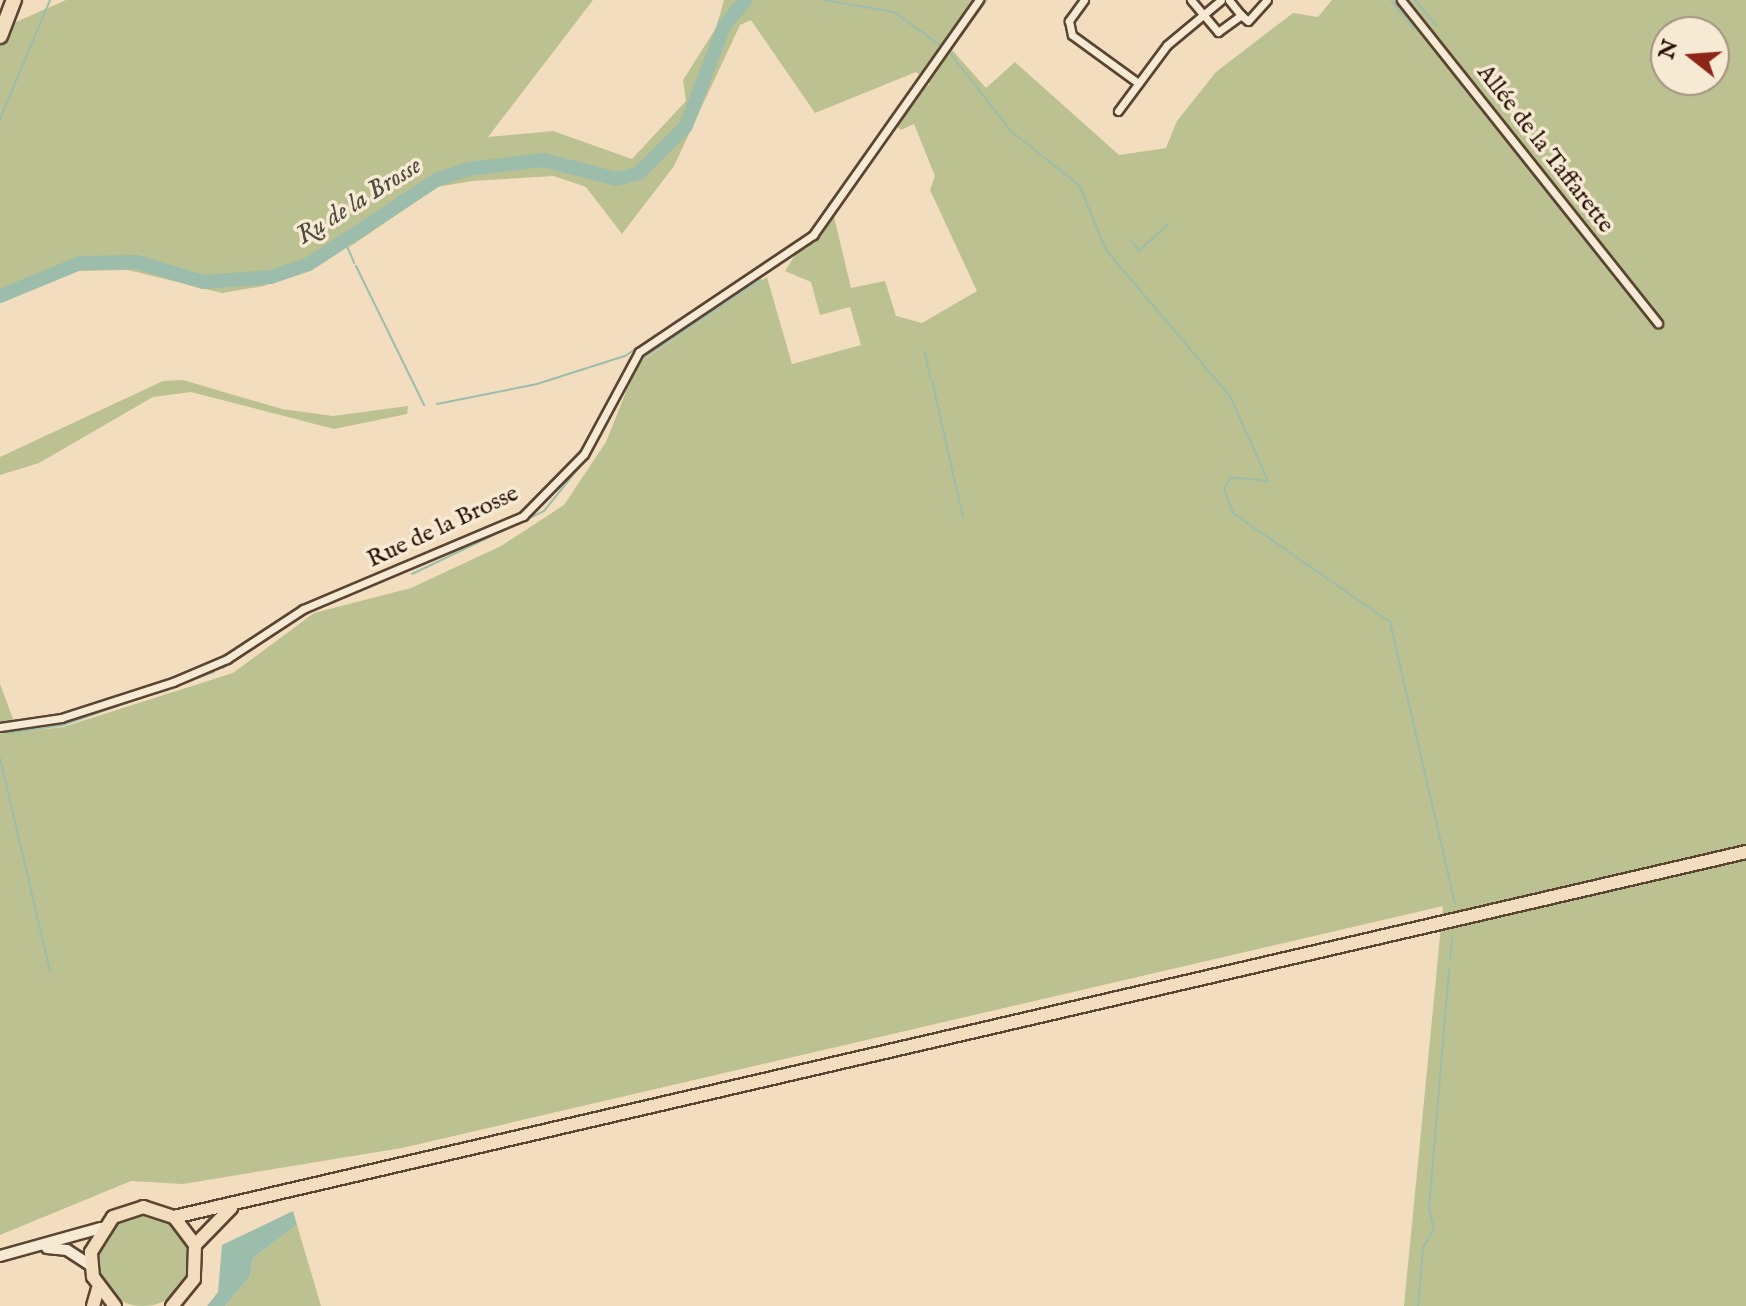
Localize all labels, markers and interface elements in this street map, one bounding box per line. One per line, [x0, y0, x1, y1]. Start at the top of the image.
north arrow [1650, 16, 1730, 96]
text: N [1653, 36, 1685, 63]
street label: Allée de la Taffarette [1470, 59, 1620, 239]
water label: Ru de la Brosse [291, 150, 427, 252]
street label: Rue de la Brosse [363, 479, 523, 575]

